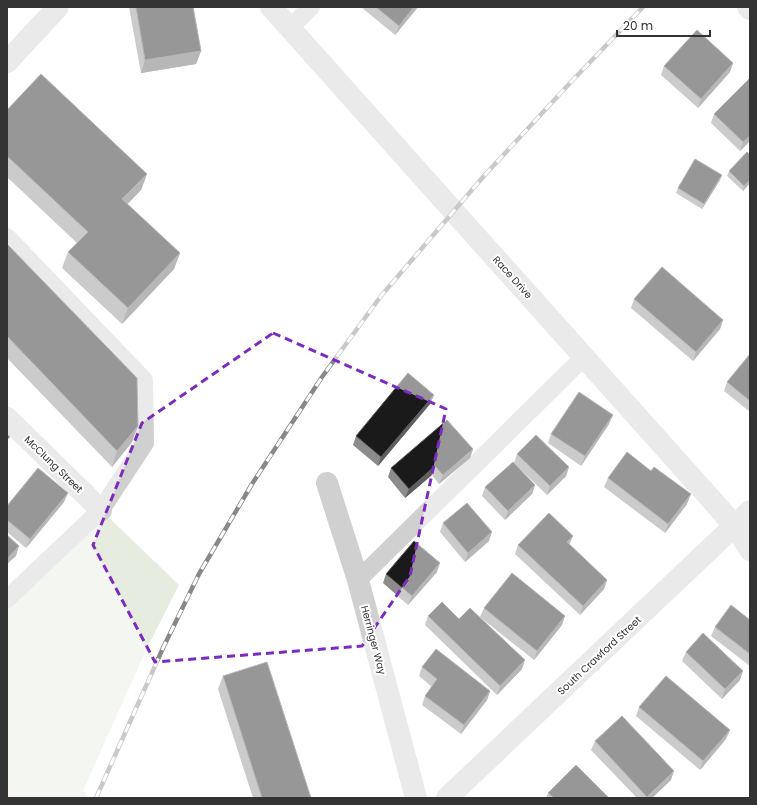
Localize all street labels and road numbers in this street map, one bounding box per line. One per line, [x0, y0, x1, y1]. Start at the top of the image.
street label: Race Drive [489, 253, 536, 302]
street label: McClung Street [21, 432, 87, 497]
street label: Herringer Way [357, 604, 390, 677]
street label: South Crawford Street [554, 612, 645, 698]

